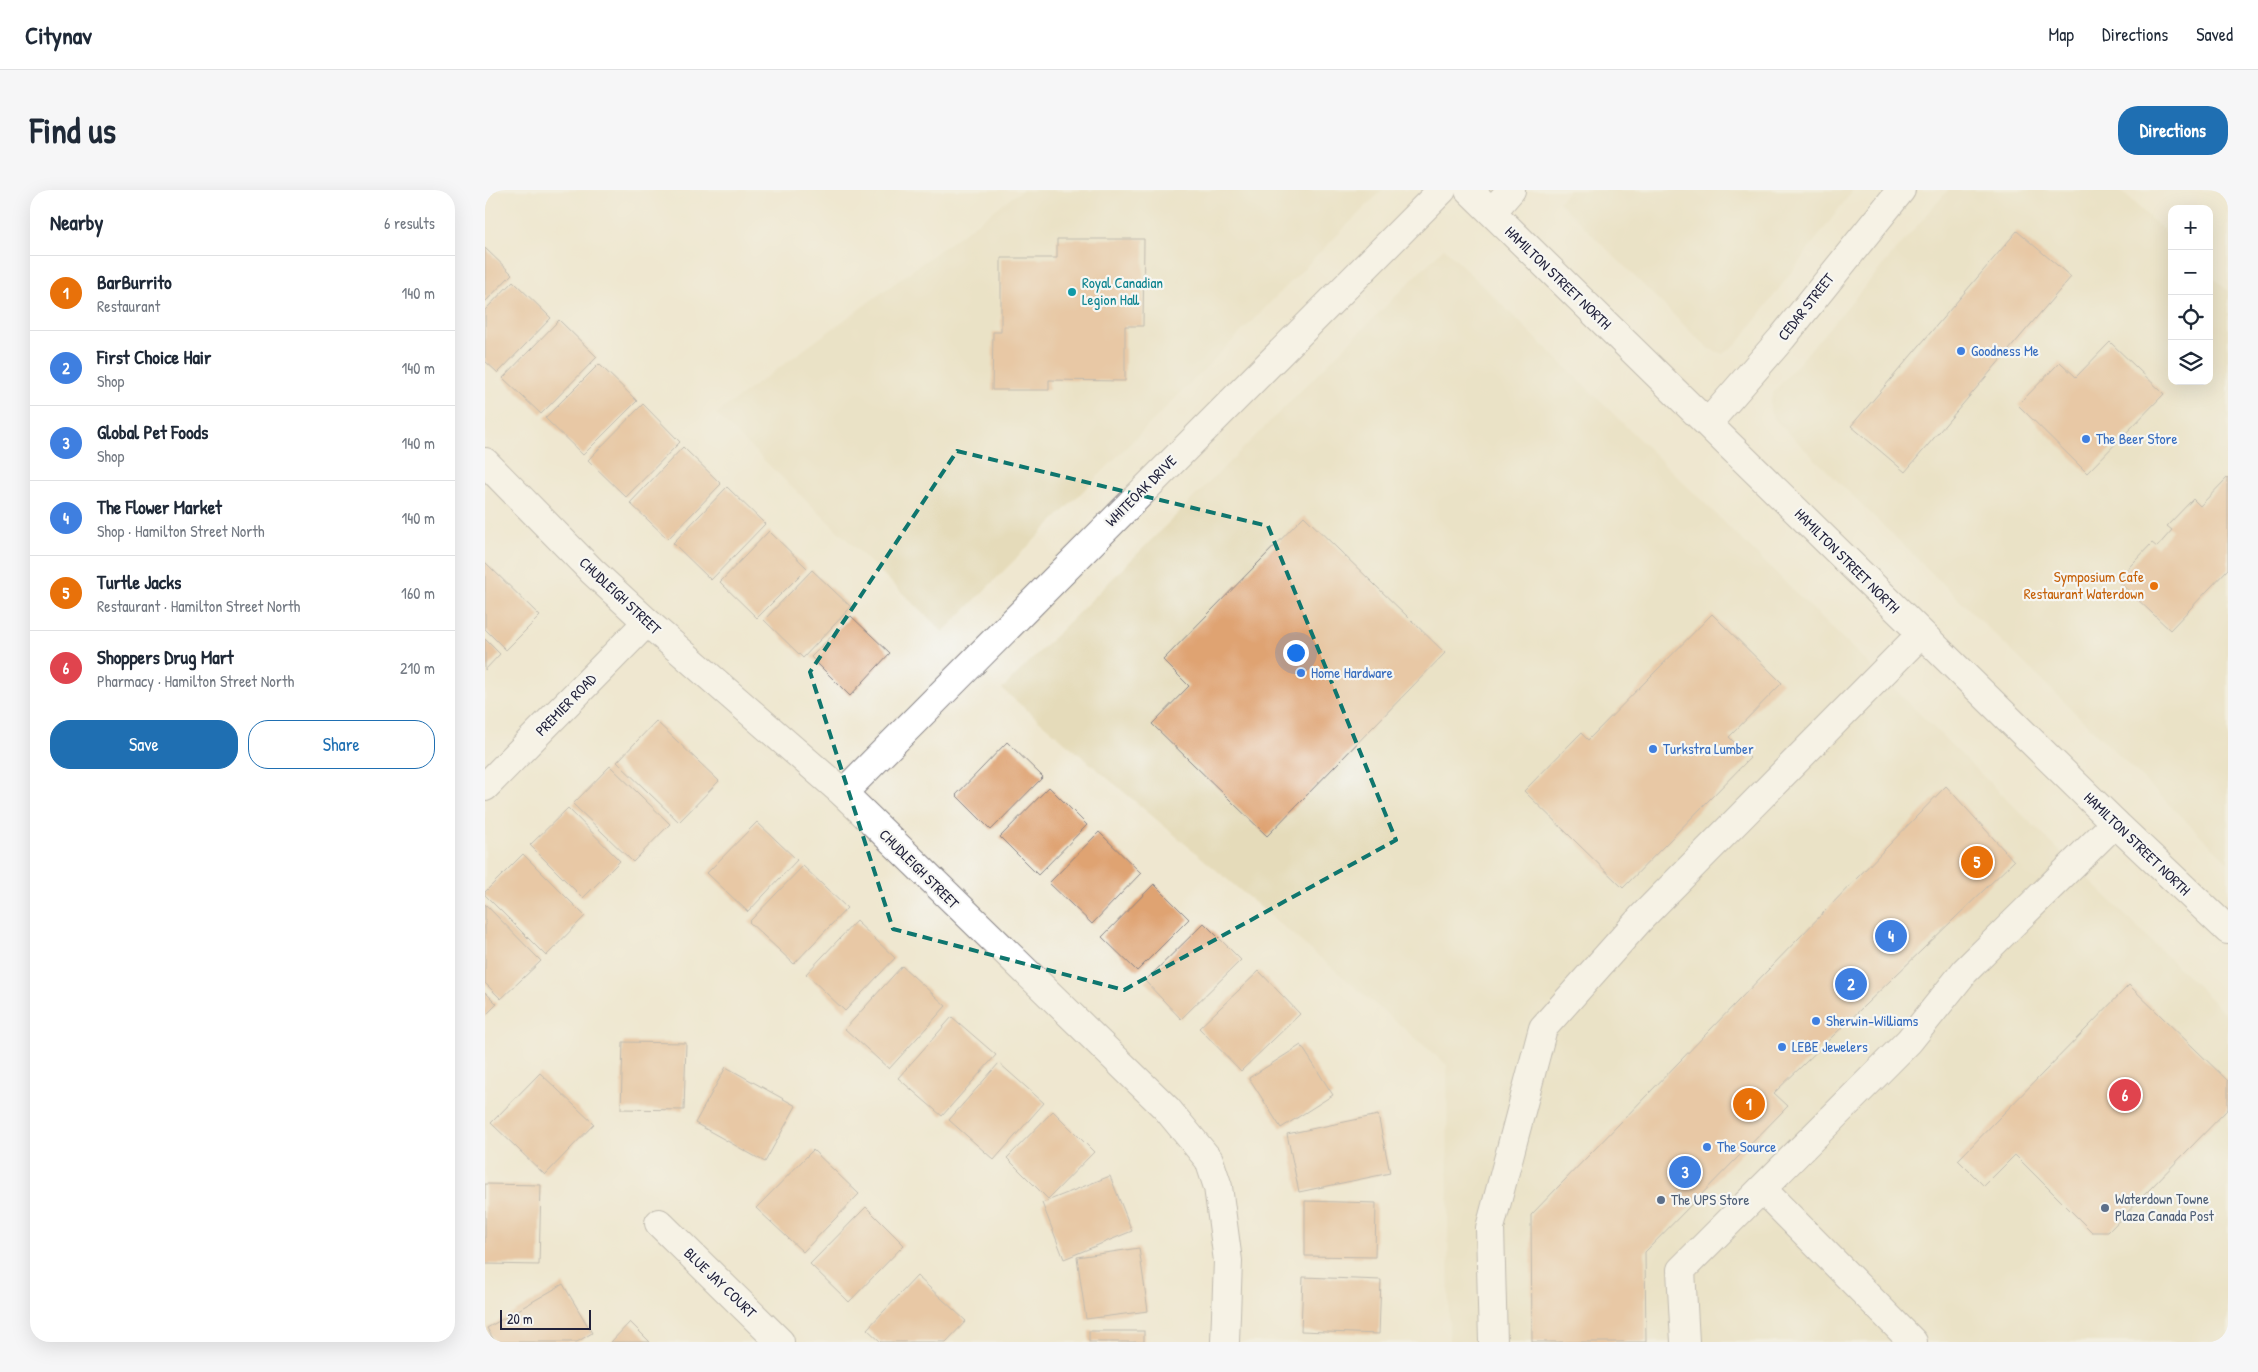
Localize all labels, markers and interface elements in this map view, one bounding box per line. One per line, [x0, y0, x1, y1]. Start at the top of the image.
text: Citynav [25, 19, 92, 51]
text: Map [2049, 22, 2074, 47]
text: Directions [2102, 22, 2168, 47]
text: Saved [2196, 22, 2233, 47]
button: Directions [2118, 106, 2228, 155]
text: Find us [30, 107, 116, 154]
map controls [2168, 205, 2213, 385]
button: + [2168, 205, 2213, 250]
text: Nearby [50, 208, 103, 237]
text: 6 results [384, 212, 435, 234]
street label: HAMILTON STREET NORTH [1500, 221, 1616, 334]
button: − [2168, 250, 2213, 295]
street label: CEDAR STREET [1773, 268, 1839, 345]
text: BarBurrito [97, 269, 172, 295]
place label: Royal Canadian Legion Hall [1082, 272, 1163, 310]
text: 1 [63, 282, 69, 304]
text: 140 m [401, 282, 435, 304]
marker: Royal Canadian Legion Hall [1066, 286, 1078, 298]
text: Restaurant [97, 295, 160, 317]
button: locate [2168, 295, 2213, 340]
place label: Goodness Me [1971, 340, 2039, 361]
button: layers [2168, 340, 2213, 385]
text: First Choice Hair [97, 344, 211, 370]
marker: Goodness Me [1955, 345, 1967, 357]
text: 2 [62, 357, 70, 379]
text: 140 m [401, 357, 435, 379]
text: Shop [97, 370, 124, 392]
text: Global Pet Foods [97, 419, 208, 445]
place label: The Beer Store [2096, 428, 2177, 449]
text: 3 [62, 432, 70, 454]
text: 140 m [401, 432, 435, 454]
marker: The Beer Store [2080, 433, 2092, 445]
text: Shop [97, 445, 124, 467]
street label: WHITEOAK DRIVE [1100, 450, 1181, 531]
text: The Flower Market [97, 494, 222, 520]
street label: HAMILTON STREET NORTH [1790, 503, 1905, 618]
text: 4 [63, 507, 69, 529]
text: 140 m [401, 507, 435, 529]
text: Shop · Hamilton Street North [97, 520, 265, 542]
street label: CHUDLEIGH STREET [575, 552, 667, 640]
place label: Symposium Cafe Restaurant Waterdown [2024, 566, 2144, 604]
text: Turtle Jacks [97, 569, 181, 595]
marker: Symposium Cafe Restaurant Waterdown [2148, 580, 2160, 592]
text: 5 [63, 582, 69, 604]
text: 160 m [401, 582, 435, 604]
text: Restaurant · Hamilton Street North [97, 595, 300, 617]
your location [1283, 640, 1309, 666]
text: Shoppers Drug Mart [97, 644, 234, 670]
text: 6 [63, 657, 69, 679]
text: 210 m [400, 657, 435, 679]
place label: Home Hardware [1311, 662, 1393, 683]
marker: Home Hardware [1295, 667, 1307, 679]
street label: PREMIER ROAD [530, 668, 601, 741]
text: Pharmacy · Hamilton Street North [97, 670, 294, 692]
button: Save [50, 720, 238, 769]
button: Share [248, 720, 435, 769]
place label: Turkstra Lumber [1663, 738, 1754, 759]
marker: Turkstra Lumber [1647, 743, 1659, 755]
street label: HAMILTON STREET NORTH [2079, 787, 2195, 900]
street label: CHUDLEIGH STREET [875, 824, 965, 914]
pin: 5 [1961, 843, 1993, 881]
pin: 4 [1875, 917, 1907, 955]
pin: 2 [1835, 965, 1867, 1003]
place label: Sherwin-Williams [1826, 1010, 1919, 1031]
marker: Sherwin-Williams [1810, 1015, 1822, 1027]
place label: LEBE Jewelers [1792, 1036, 1868, 1057]
marker: LEBE Jewelers [1776, 1041, 1788, 1053]
pin: 6 [2109, 1076, 2141, 1114]
pin: 1 [1733, 1085, 1765, 1123]
place label: The Source [1717, 1136, 1776, 1157]
marker: The Source [1701, 1141, 1713, 1153]
pin: 3 [1669, 1153, 1701, 1191]
place label: Waterdown Towne Plaza Canada Post [2115, 1188, 2215, 1226]
place label: The UPS Store [1671, 1189, 1749, 1210]
marker: The UPS Store [1655, 1194, 1667, 1206]
marker: Waterdown Towne Plaza Canada Post [2099, 1202, 2111, 1214]
street label: BLUE JAY COURT [680, 1243, 762, 1323]
scale bar [500, 1307, 591, 1330]
text: 20 m [507, 1309, 533, 1328]

